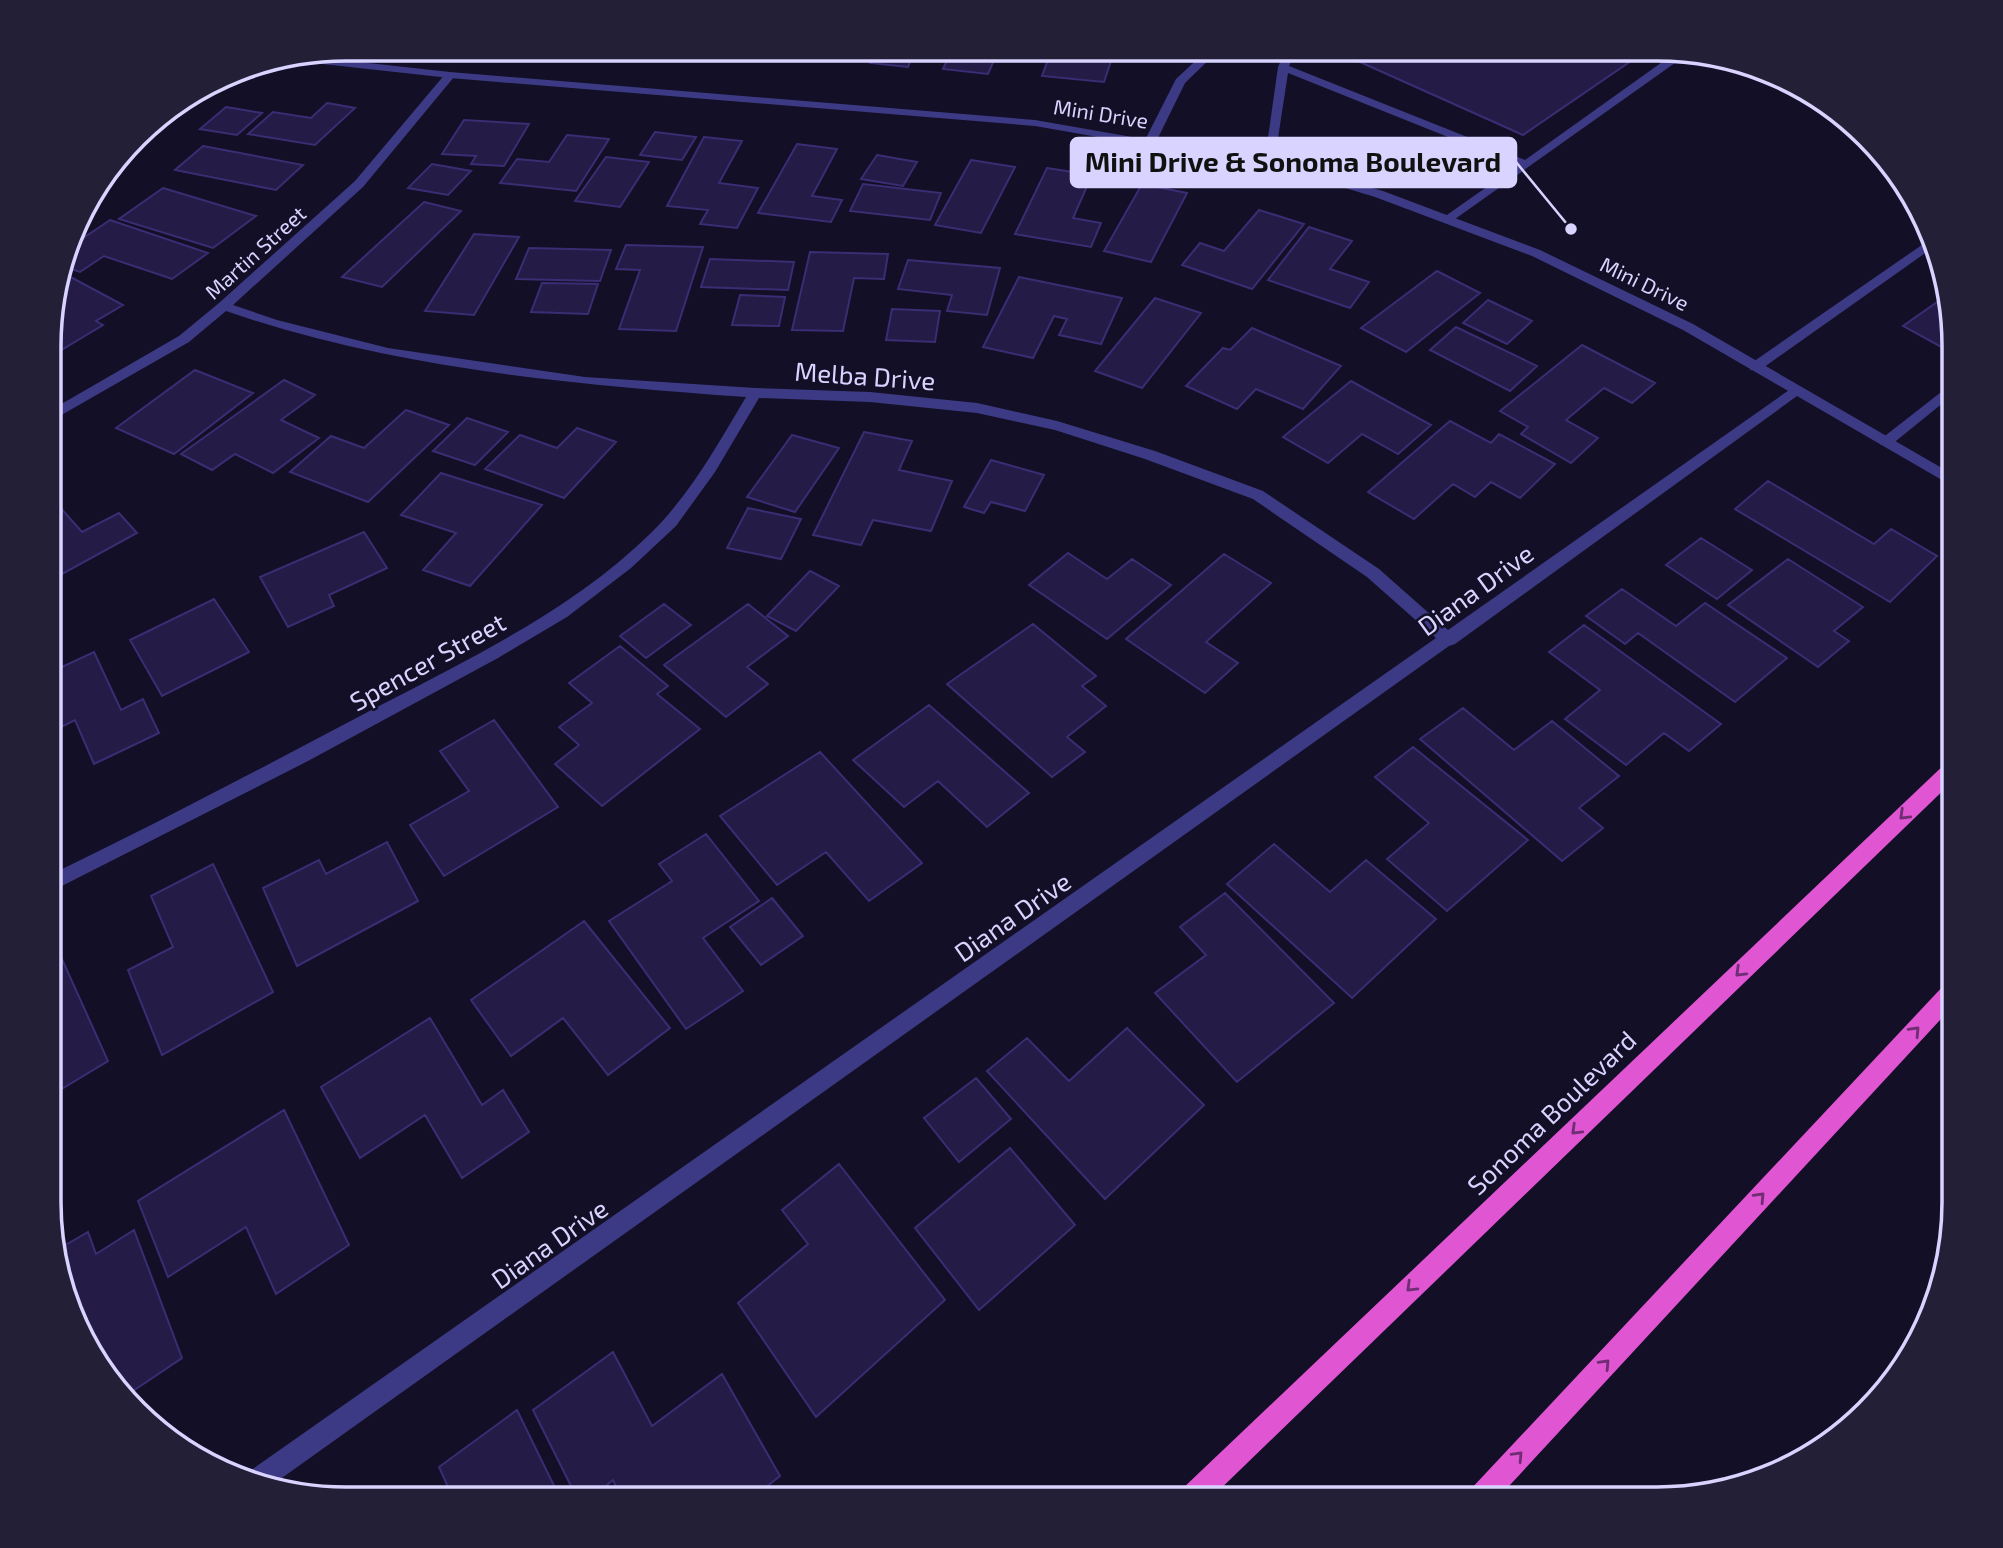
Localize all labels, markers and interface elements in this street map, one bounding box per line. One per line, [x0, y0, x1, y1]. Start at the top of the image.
street label: Mini Drive [1052, 93, 1150, 133]
callout: Mini Drive & Sonoma Boulevard [1071, 138, 1516, 187]
text: Mini Drive & Sonoma Boulevard [1085, 144, 1501, 178]
street label: Martin Street [200, 200, 310, 304]
street label: Mini Drive [1597, 251, 1693, 315]
street label: Melba Drive [794, 355, 936, 395]
street label: Diana Drive [1411, 537, 1539, 641]
street label: Spencer Street [344, 605, 510, 717]
one-way arrow [1900, 807, 1913, 820]
street label: Diana Drive [948, 865, 1076, 967]
one-way arrow [1735, 964, 1748, 977]
street label: Sonoma Boulevard [1460, 1024, 1642, 1200]
one-way arrow [1907, 1026, 1920, 1039]
one-way arrow [1571, 1121, 1584, 1134]
street label: Diana Drive [485, 1192, 613, 1294]
one-way arrow [1752, 1192, 1765, 1205]
one-way arrow [1406, 1279, 1419, 1292]
one-way arrow [1597, 1359, 1609, 1372]
one-way arrow [1510, 1451, 1523, 1464]

